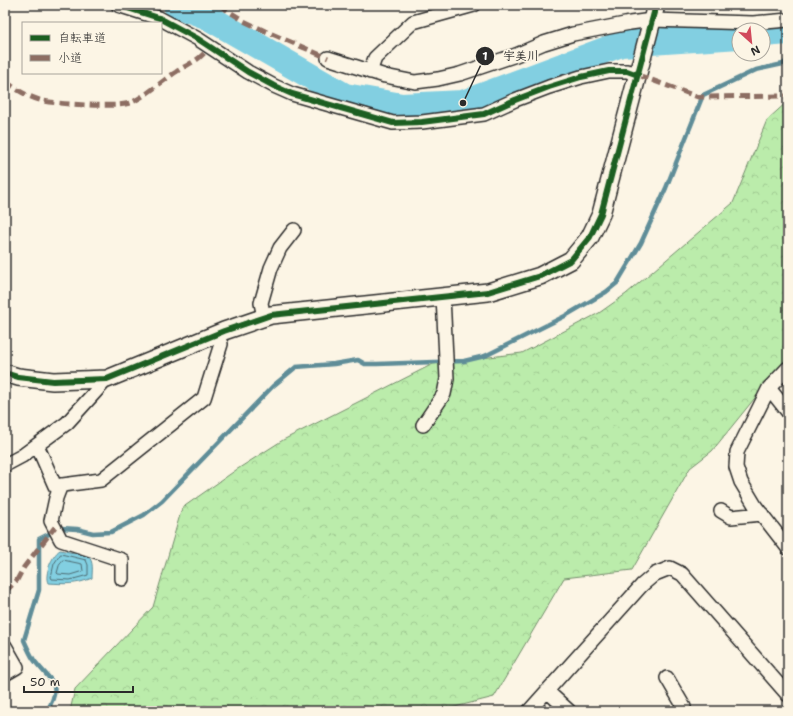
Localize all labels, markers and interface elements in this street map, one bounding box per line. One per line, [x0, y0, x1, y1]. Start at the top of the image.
legend [22, 22, 162, 74]
north arrow [731, 22, 771, 62]
text: 自転車道 [58, 30, 106, 46]
text: N [748, 42, 763, 59]
callout: 宇美川 [475, 44, 547, 68]
text: 1 [482, 48, 488, 64]
text: 宇美川 [503, 48, 539, 64]
text: 小道 [58, 50, 82, 66]
scale bar [24, 668, 133, 694]
text: 50 m [30, 674, 60, 690]

